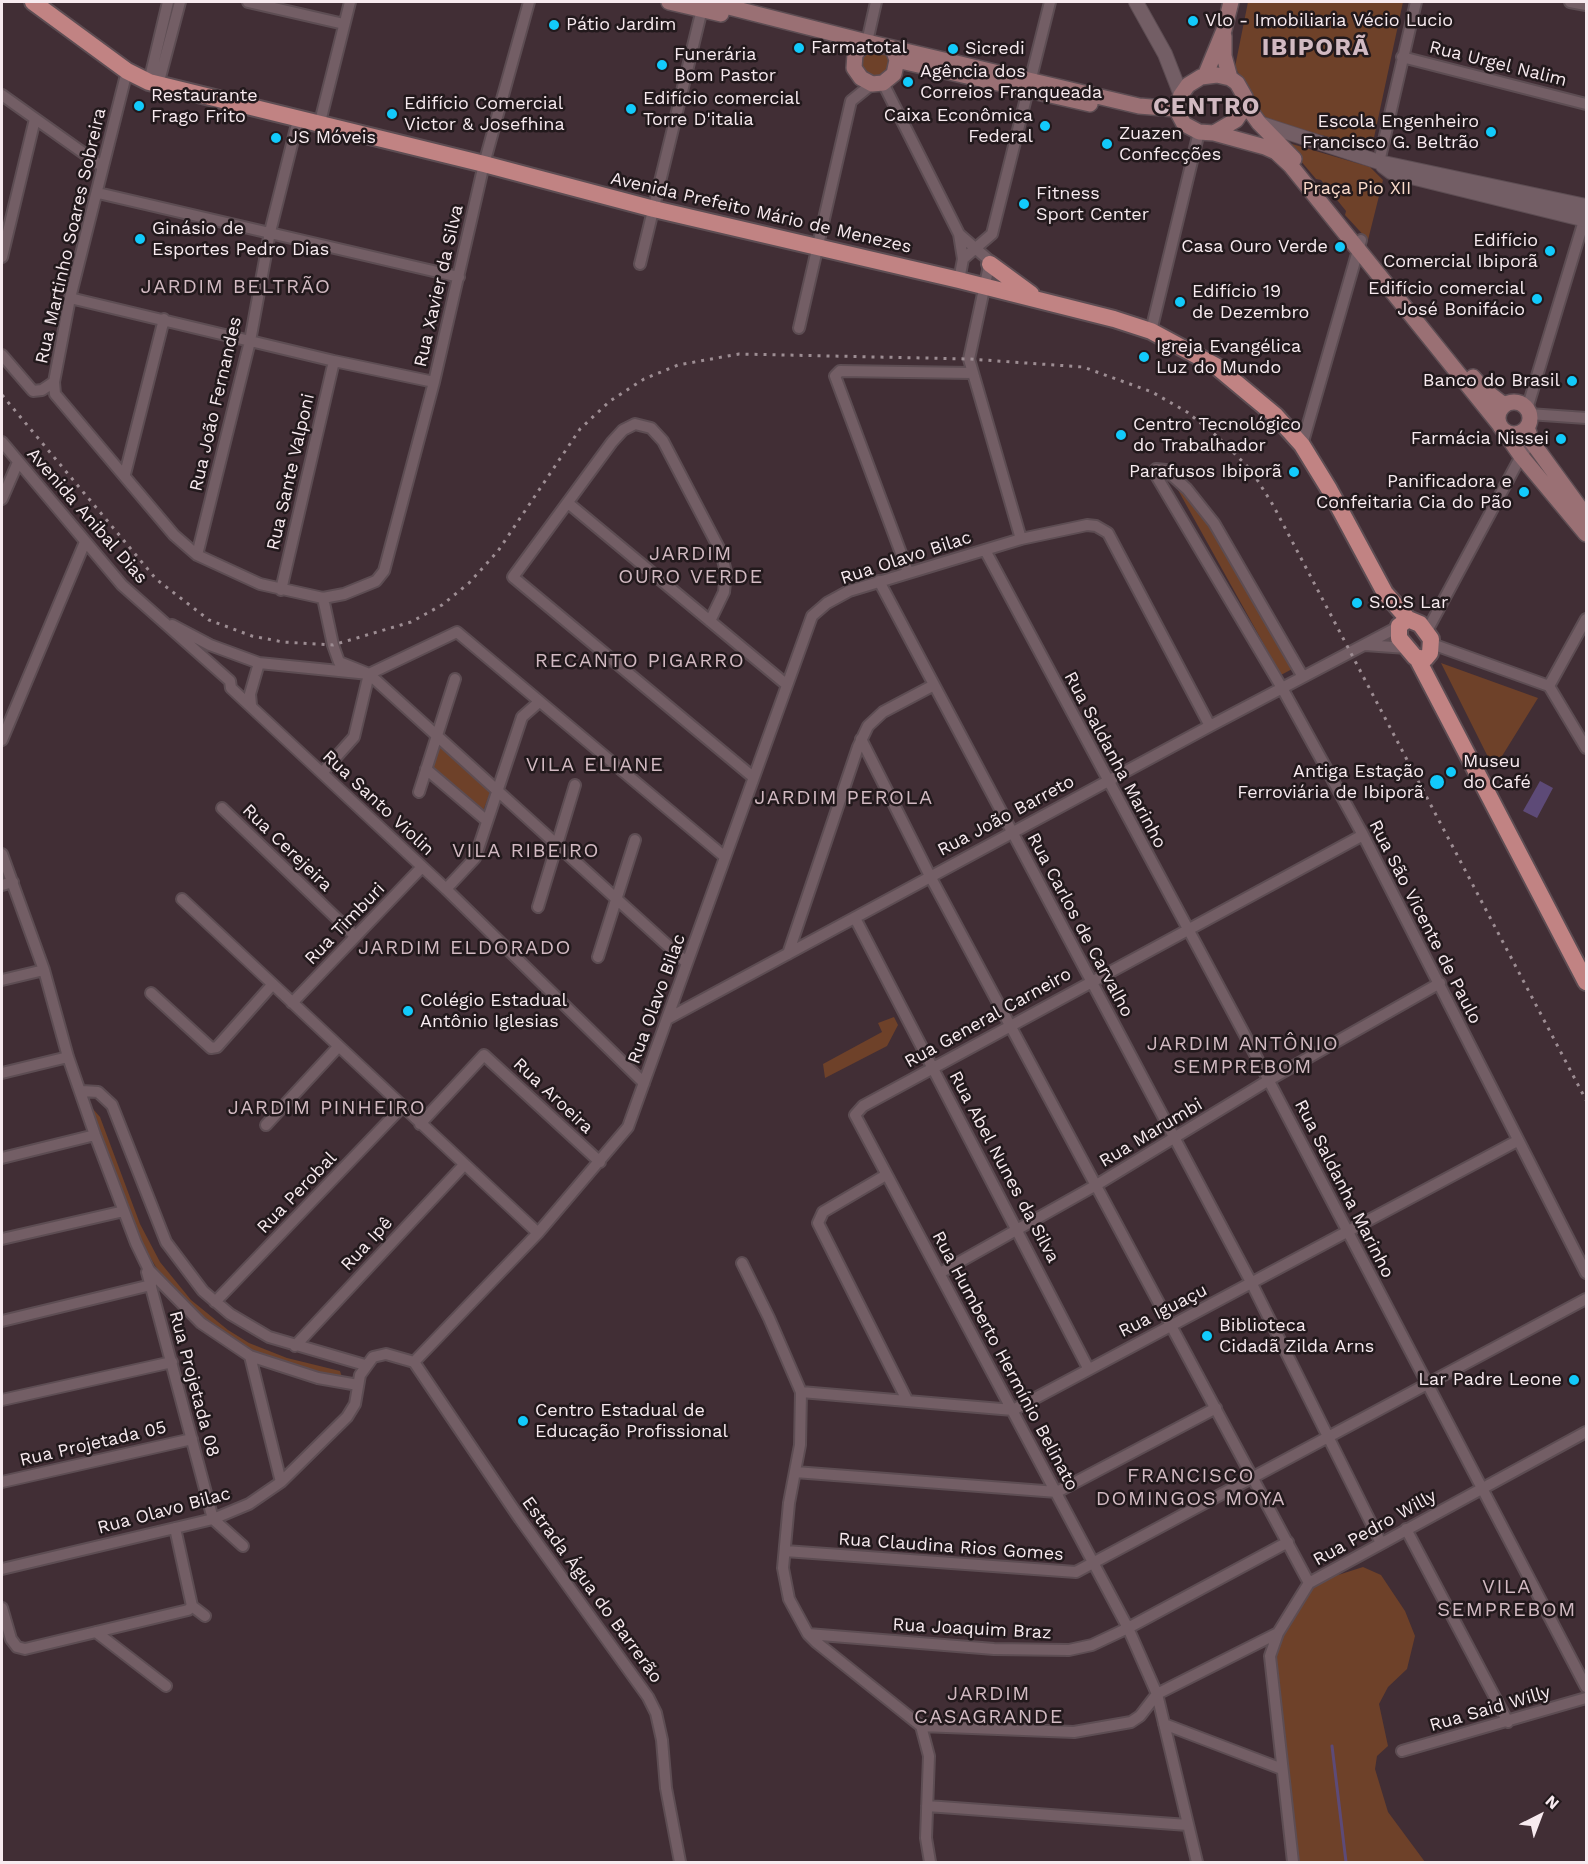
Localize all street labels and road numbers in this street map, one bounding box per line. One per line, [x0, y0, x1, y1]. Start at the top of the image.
street label: Rua Urgel Nalim [1427, 36, 1569, 92]
street label: Rua Martinho Soares Sobreira [31, 106, 111, 366]
street label: Avenida Prefeito Mário de Menezes [608, 168, 914, 258]
street label: Rua Xavier da Silva [410, 203, 468, 369]
street label: Rua João Fernandes [185, 315, 247, 493]
street label: Rua Sante Valponi [262, 392, 320, 552]
street label: Avenida Anibal Dias [22, 444, 152, 588]
street label: Rua Olavo Bilac [838, 527, 974, 589]
street label: Rua Saldanha Marinho [1059, 668, 1171, 852]
street label: Rua Santo Violin [318, 746, 438, 860]
street label: Rua João Barreto [934, 771, 1078, 861]
street label: Rua Cerejeira [238, 800, 336, 896]
street label: Rua São Vicente de Paulo [1364, 816, 1486, 1028]
street label: Rua Carlos de Carvalho [1022, 829, 1138, 1021]
street label: Rua Timburi [300, 878, 390, 970]
street label: Rua Olavo Bilac [623, 931, 691, 1067]
street label: Rua General Carneiro [901, 963, 1075, 1073]
street label: Rua Aroeira [509, 1054, 597, 1138]
street label: Rua Abel Nunes da Silva [944, 1067, 1064, 1267]
street label: Rua Marumbi [1096, 1094, 1206, 1172]
street label: Rua Saldanha Marinho [1290, 1096, 1398, 1282]
street label: Rua Perobal [253, 1148, 341, 1238]
street label: Rua Ipê [337, 1212, 397, 1276]
street label: Rua Humberto Hermínio Belinato [927, 1228, 1083, 1494]
street label: Rua Iguaçu [1115, 1279, 1211, 1343]
street label: Rua Projetada 08 [164, 1308, 224, 1460]
street label: Rua Projetada 05 [18, 1417, 168, 1471]
street label: Rua Olavo Bilac [95, 1483, 233, 1539]
street label: Rua Pedro Willy [1310, 1485, 1440, 1571]
street label: Estrada Água do Barrerão [517, 1493, 667, 1687]
street label: Rua Claudina Rios Gomes [838, 1528, 1064, 1566]
street label: Rua Joaquim Braz [892, 1614, 1052, 1644]
street label: Rua Said Willy [1427, 1681, 1553, 1737]

